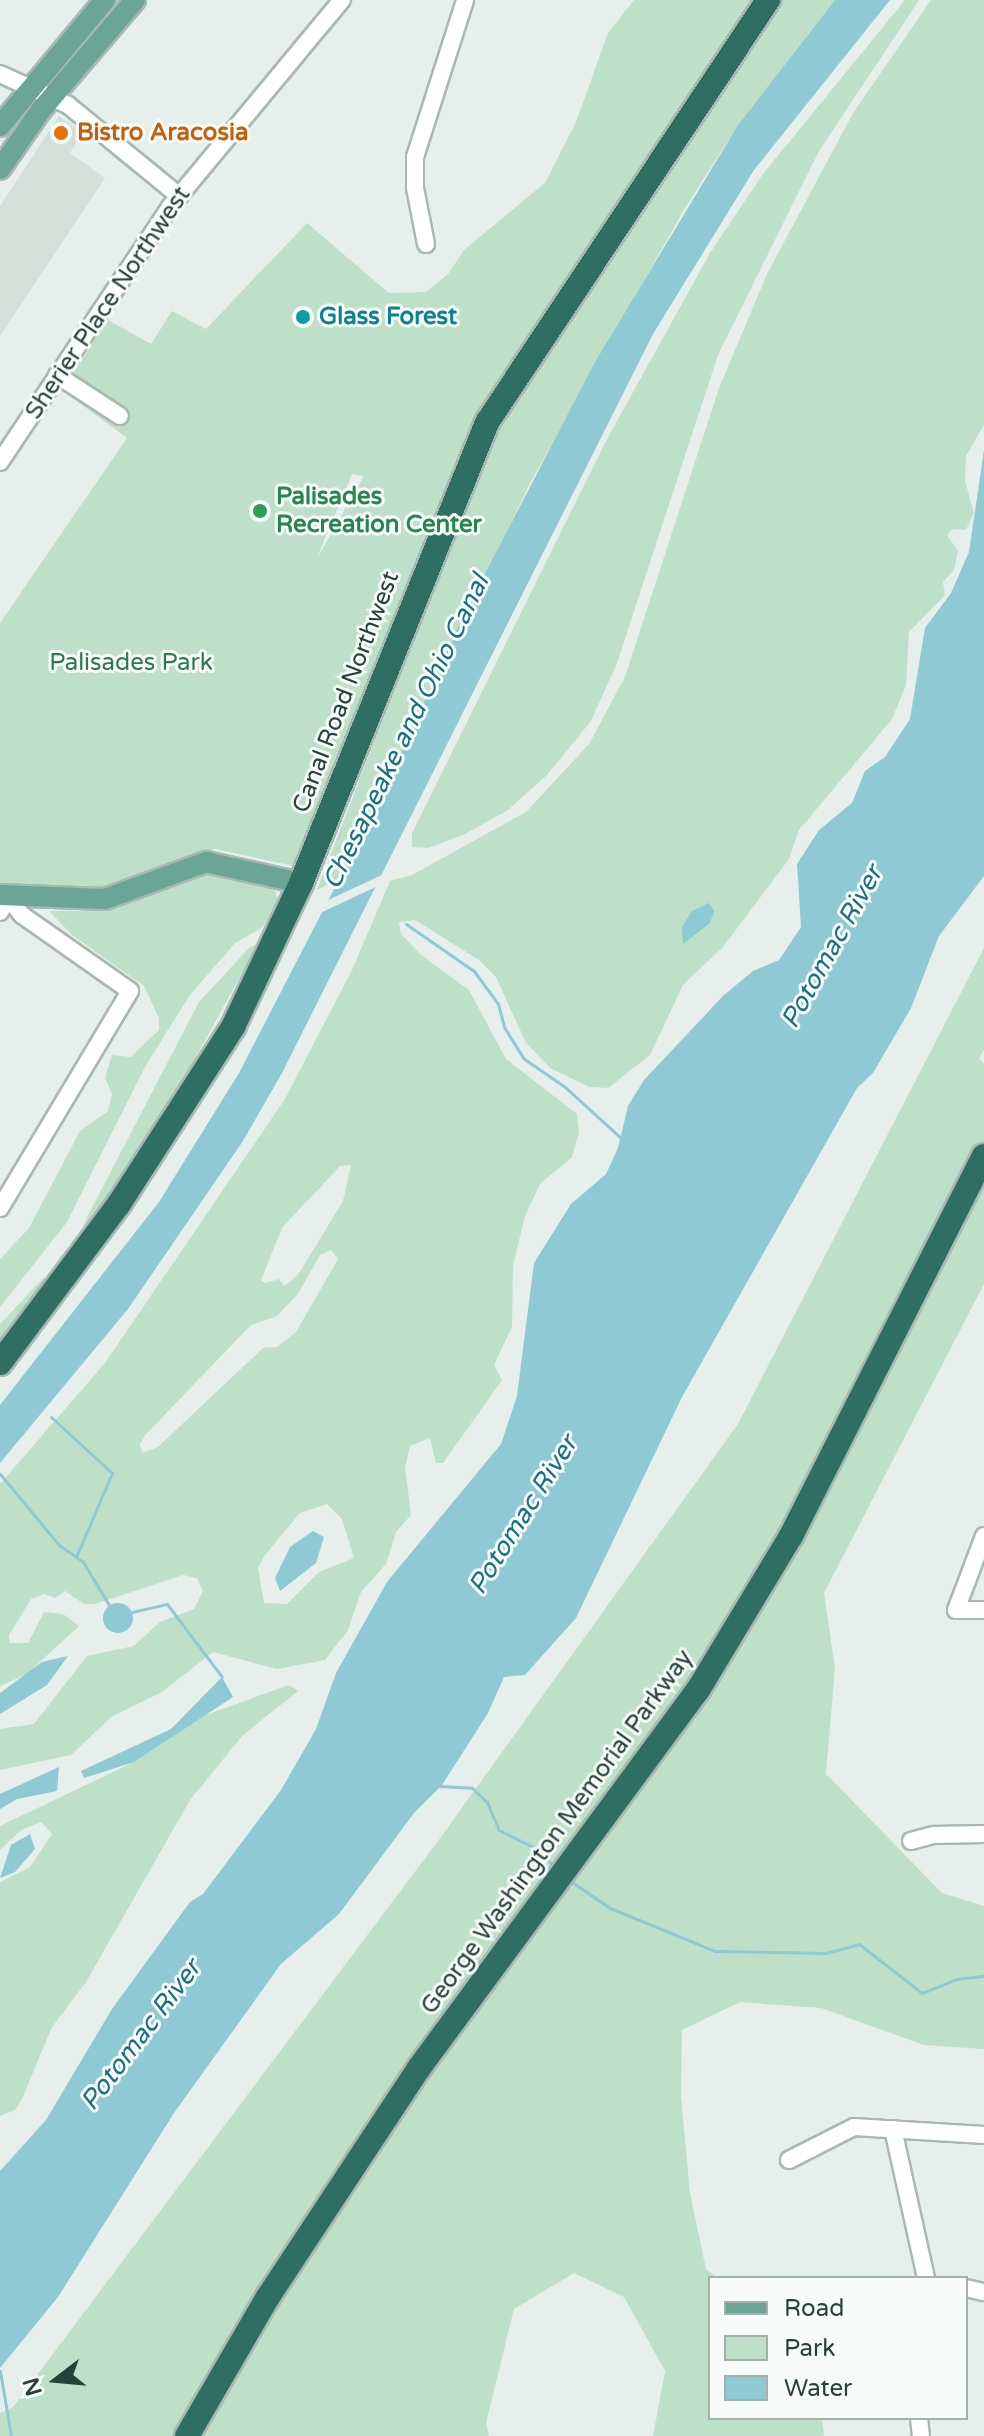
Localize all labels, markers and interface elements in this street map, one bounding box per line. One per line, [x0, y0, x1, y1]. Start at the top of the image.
place label: Bistro Aracosia [77, 119, 248, 147]
marker: Bistro Aracosia [52, 124, 70, 142]
street label: Sherier Place Northwest [19, 181, 197, 425]
place label: Glass Forest [319, 303, 457, 331]
marker: Glass Forest [294, 308, 312, 326]
place label: Palisades Recreation Center [276, 483, 482, 539]
marker: Palisades Recreation Center [251, 502, 269, 520]
street label: Canal Road Northwest [287, 567, 405, 817]
water label: Chesapeake and Ohio Canal [316, 570, 496, 894]
park label: Palisades Park [49, 649, 213, 677]
water label: Potomac River [775, 860, 889, 1034]
water label: Potomac River [462, 1430, 584, 1600]
street label: George Washington Memorial Parkway [415, 1644, 699, 2020]
water label: Potomac River [74, 1953, 208, 2117]
legend [708, 2276, 968, 2420]
text: Road [784, 2294, 844, 2323]
text: Park [784, 2334, 835, 2363]
north arrow [16, 2340, 96, 2420]
text: Water [784, 2374, 852, 2403]
text: N [18, 2375, 48, 2399]

